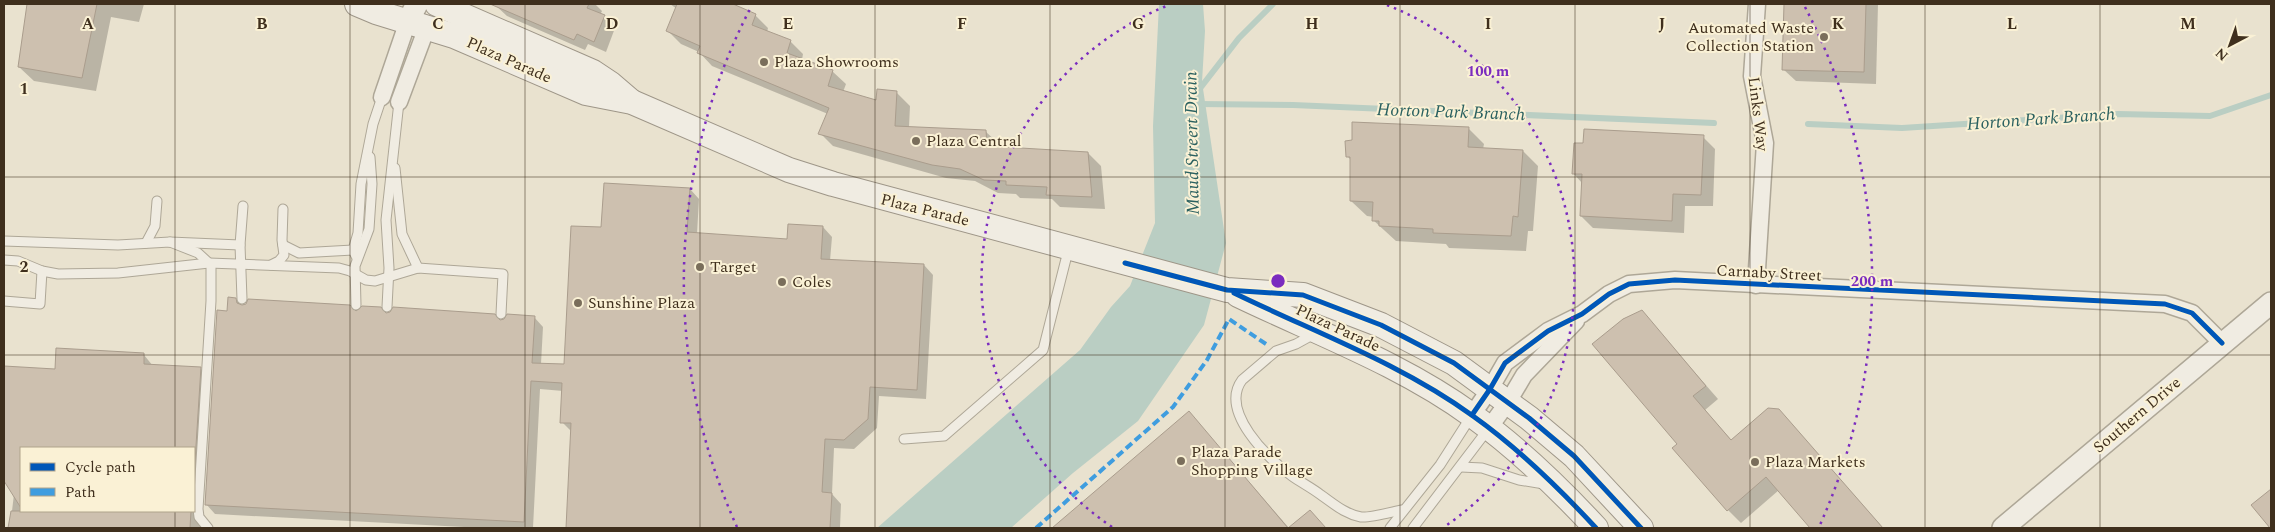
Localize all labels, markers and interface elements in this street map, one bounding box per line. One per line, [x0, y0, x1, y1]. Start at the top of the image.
text: A [82, 12, 95, 36]
text: B [256, 12, 268, 36]
text: C [432, 12, 444, 36]
text: D [606, 12, 619, 36]
text: E [783, 12, 793, 36]
text: F [957, 12, 967, 36]
text: G [1132, 12, 1144, 36]
text: H [1305, 12, 1319, 36]
text: I [1485, 12, 1491, 36]
text: J [1659, 12, 1666, 36]
text: K [1832, 12, 1845, 36]
text: L [2007, 12, 2017, 36]
text: M [2180, 12, 2196, 36]
place label: Automated Waste Collection Station [1686, 16, 1814, 58]
north arrow [2205, 20, 2255, 70]
street label: Plaza Parade [463, 31, 555, 89]
marker: Automated Waste Collection Station [1818, 31, 1830, 43]
text: N [2211, 43, 2233, 66]
place label: Plaza Showrooms [774, 50, 899, 74]
marker: Plaza Showrooms [758, 56, 770, 68]
text: 100 m [1467, 60, 1510, 83]
water label: Maud Streert Drain [1177, 71, 1207, 215]
street label: Links Way [1742, 75, 1775, 154]
text: 1 [20, 77, 28, 101]
water label: Horton Park Branch [1376, 96, 1526, 128]
water label: Horton Park Branch [1966, 100, 2116, 138]
place label: Plaza Central [926, 129, 1022, 153]
marker: Plaza Central [910, 135, 922, 147]
street label: Plaza Parade [878, 187, 972, 233]
text: 2 [20, 255, 29, 279]
place label: Target [710, 255, 757, 279]
street label: Carnaby Street [1716, 258, 1823, 288]
marker: Target [694, 261, 706, 273]
place label: Coles [792, 270, 832, 294]
text: 200 m [1851, 270, 1894, 293]
centre of rings [1269, 272, 1287, 290]
marker: Coles [776, 276, 788, 288]
place label: Sunshine Plaza [588, 291, 695, 315]
marker: Sunshine Plaza [572, 297, 584, 309]
street label: Plaza Parade [1292, 298, 1384, 358]
street label: Southern Drive [2088, 371, 2186, 459]
place label: Plaza Parade Shopping Village [1191, 440, 1313, 482]
legend [20, 447, 195, 512]
place label: Plaza Markets [1765, 450, 1866, 474]
marker: Plaza Parade Shopping Village [1175, 455, 1187, 467]
text: Cycle path [65, 456, 136, 479]
marker: Plaza Markets [1749, 456, 1761, 468]
text: Path [65, 481, 96, 504]

